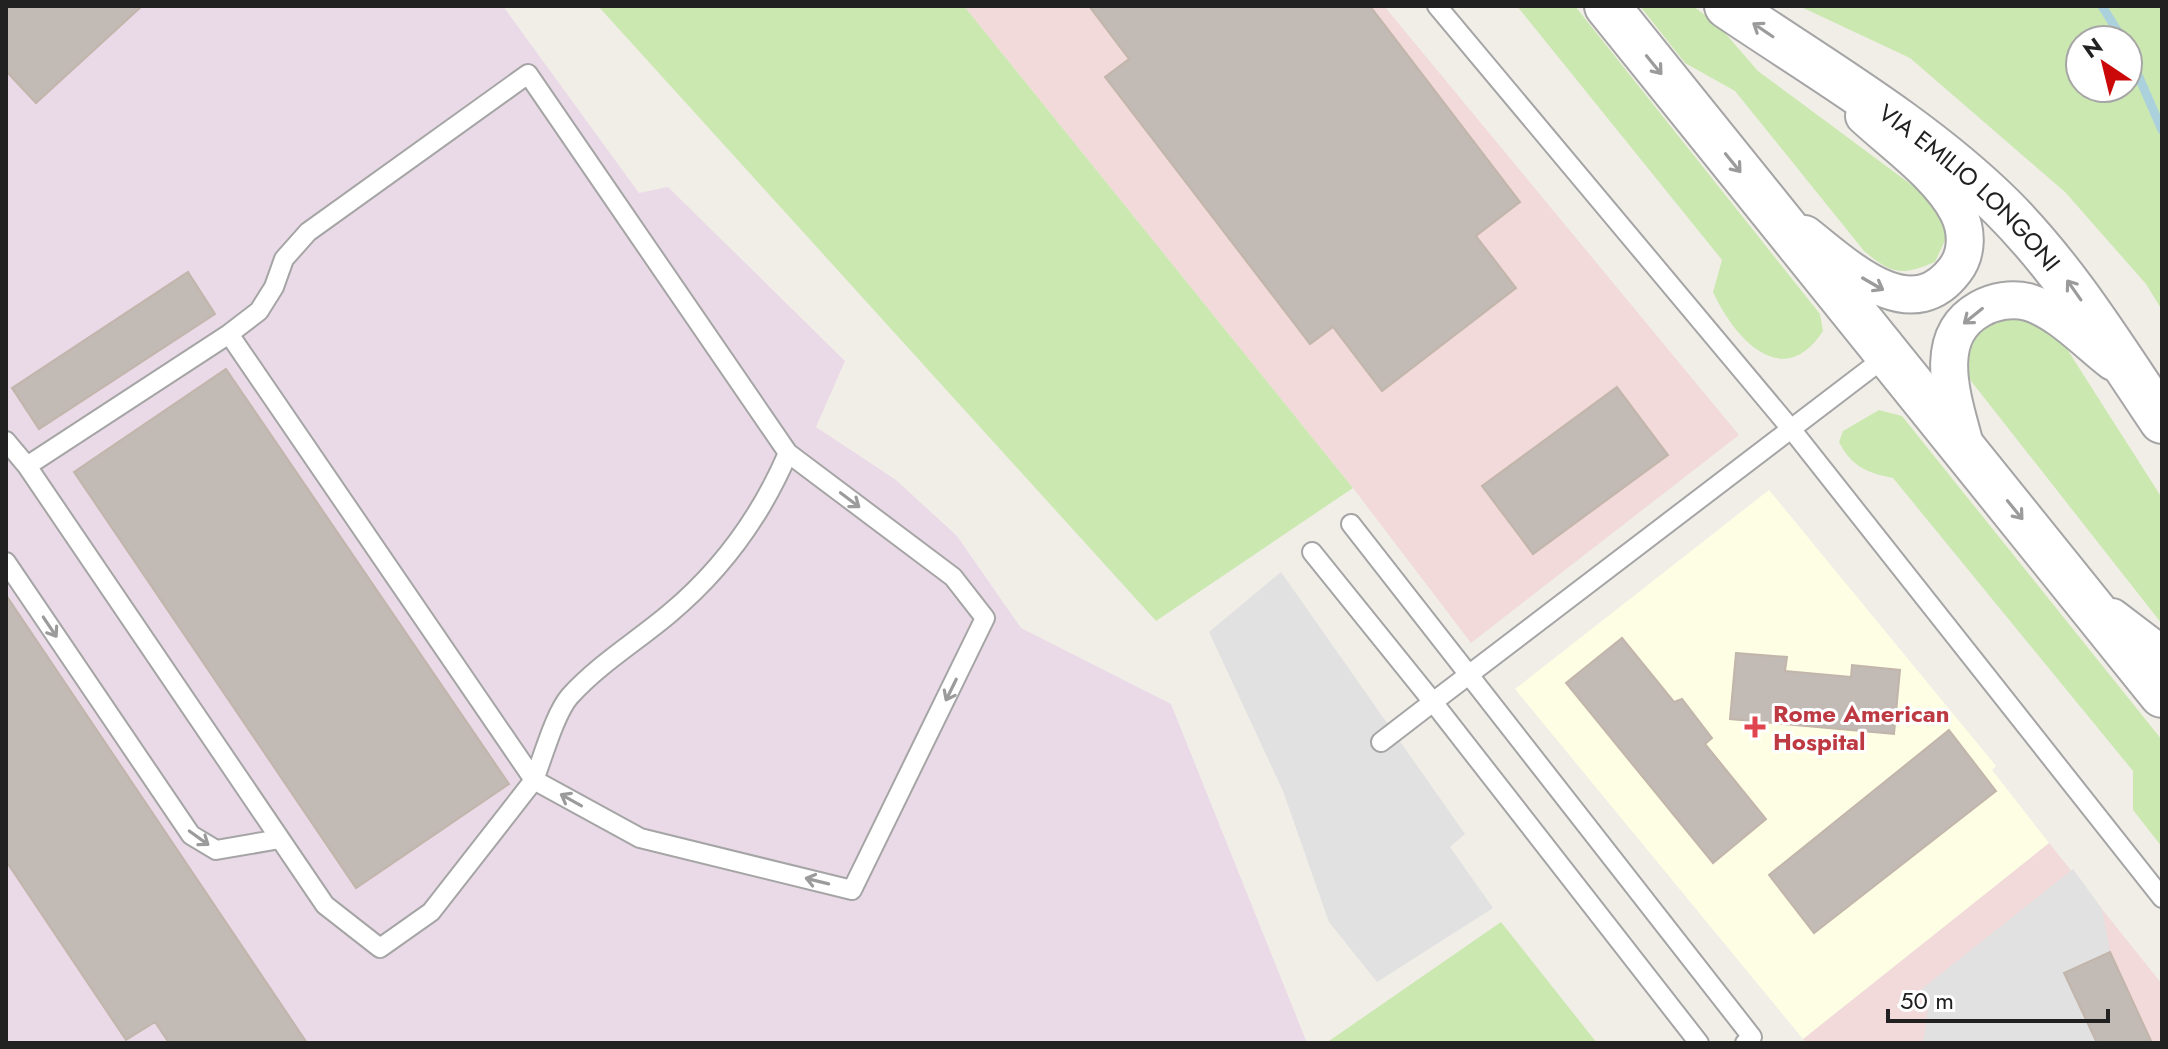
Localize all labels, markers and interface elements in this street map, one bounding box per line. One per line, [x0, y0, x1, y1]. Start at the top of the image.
one-way arrow [1752, 22, 1774, 38]
north arrow [2064, 24, 2144, 104]
text: N [2076, 30, 2109, 66]
one-way arrow [1645, 54, 1663, 75]
street label: VIA EMILIO LONGONI [1872, 95, 2069, 278]
one-way arrow [1724, 153, 1742, 173]
one-way arrow [1861, 276, 1884, 292]
one-way arrow [2066, 280, 2082, 302]
one-way arrow [1963, 307, 1983, 325]
one-way arrow [839, 492, 861, 509]
one-way arrow [2006, 499, 2024, 520]
one-way arrow [41, 615, 58, 637]
one-way arrow [943, 677, 958, 701]
place label: Rome American Hospital [1773, 696, 1949, 759]
marker: Rome American Hospital [1744, 716, 1766, 738]
one-way arrow [560, 792, 584, 808]
one-way arrow [188, 829, 209, 846]
one-way arrow [804, 873, 830, 888]
scale bar [1888, 973, 2108, 1023]
text: 50 m [1900, 983, 1954, 1018]

